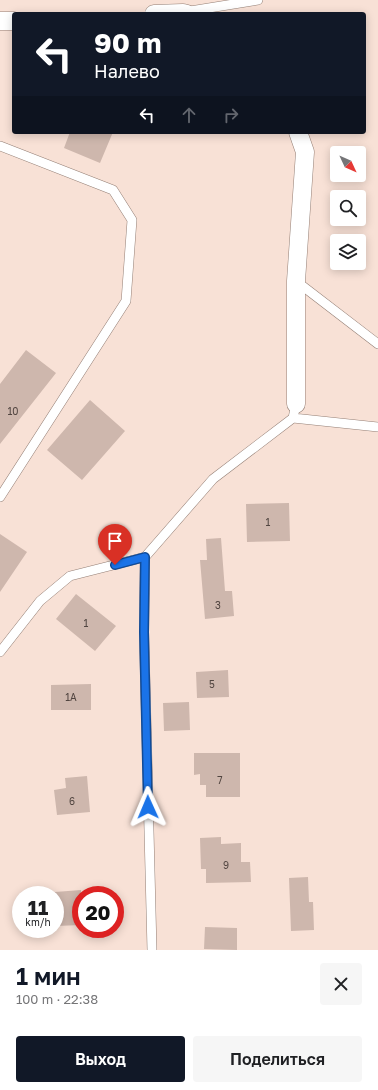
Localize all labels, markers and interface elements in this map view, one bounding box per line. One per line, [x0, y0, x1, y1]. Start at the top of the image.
text: 90 m [94, 26, 161, 59]
icon: left [28, 28, 80, 80]
text: Налево [94, 60, 160, 82]
icon: left [136, 104, 158, 126]
icon: ahead [178, 104, 200, 126]
icon: right [220, 104, 242, 126]
north arrow [330, 146, 366, 182]
map controls [330, 146, 366, 270]
button: search [330, 190, 366, 226]
button: layers [330, 234, 366, 270]
house number: 10 [7, 405, 19, 417]
house number: 1 [266, 516, 271, 528]
pin [98, 524, 132, 565]
icon: arrive [104, 530, 126, 552]
house number: 3 [215, 599, 221, 611]
house number: 1 [84, 617, 89, 629]
house number: 5 [209, 678, 215, 690]
house number: 1А [65, 691, 77, 703]
house number: 7 [217, 774, 223, 786]
position arrow [127, 786, 169, 828]
house number: 6 [69, 795, 75, 807]
house number: 9 [223, 859, 229, 871]
speed limit sign: 20 [72, 886, 124, 938]
text: 11 [28, 895, 48, 919]
text: km/h [25, 916, 51, 928]
text: 1 мин [16, 961, 81, 990]
button: close [320, 963, 362, 1005]
text: 100 m · 22:38 [16, 991, 98, 1007]
button: Выход [16, 1036, 185, 1082]
button: Поделиться [193, 1036, 362, 1082]

